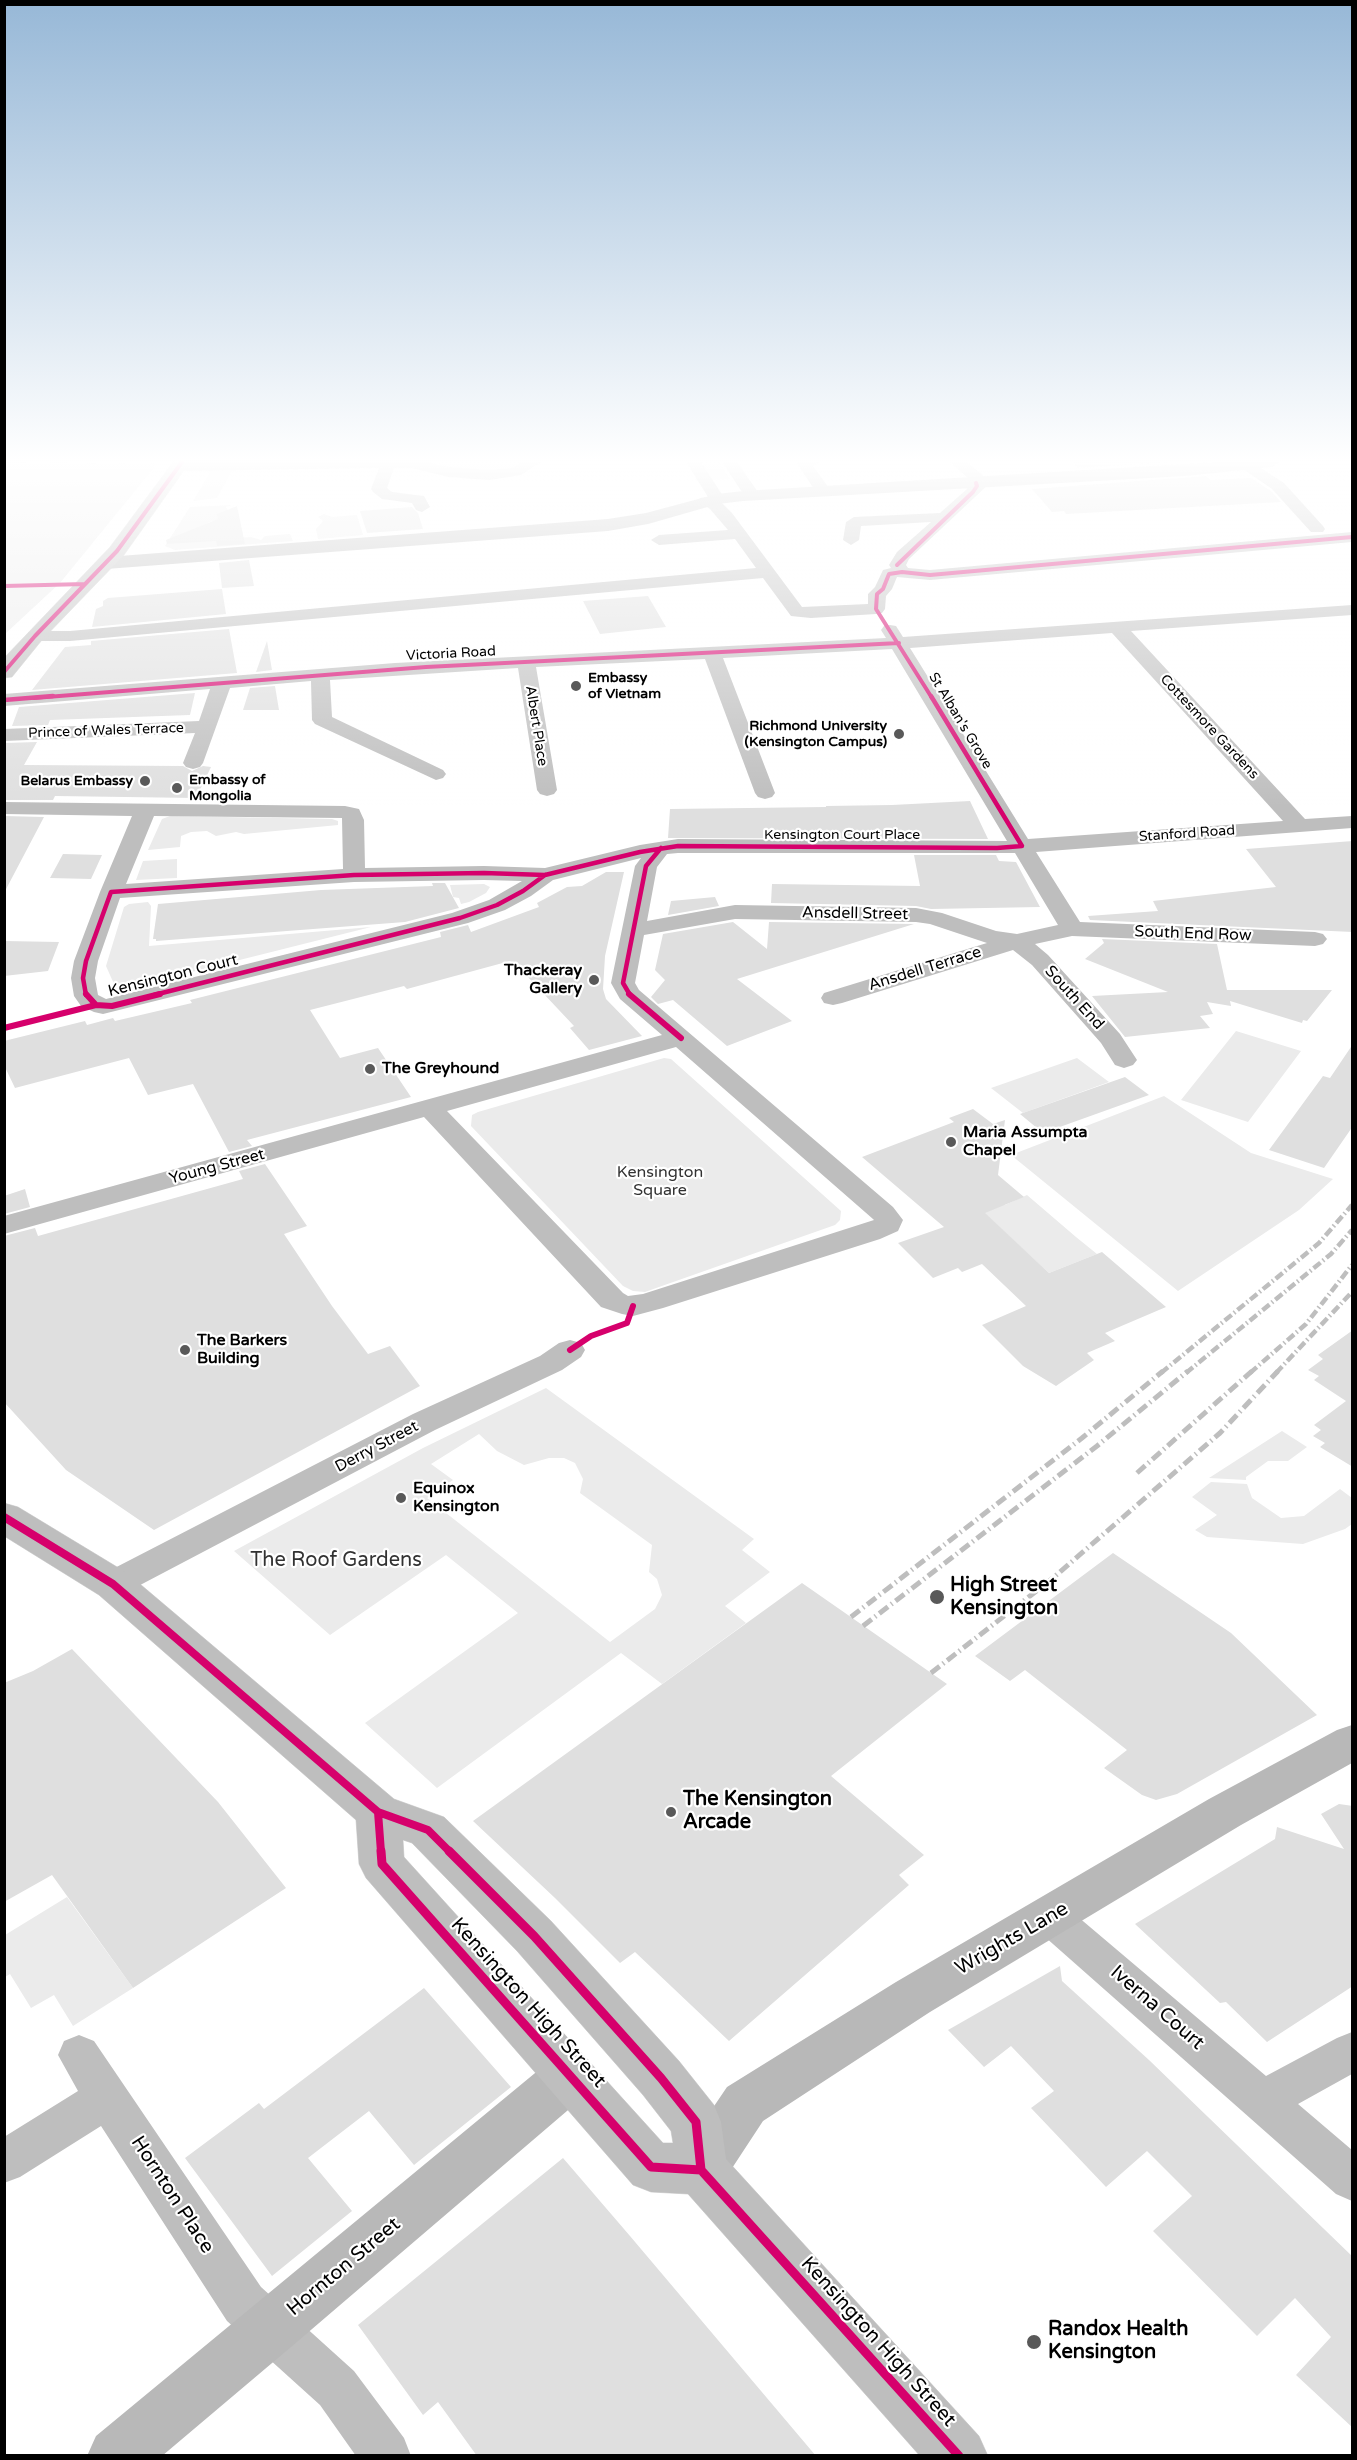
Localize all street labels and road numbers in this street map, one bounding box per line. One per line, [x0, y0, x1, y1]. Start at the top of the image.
street label: Victoria Road [406, 643, 496, 665]
street label: St Alban's Grove [925, 670, 995, 772]
street label: Cottesmore Gardens [1156, 671, 1262, 783]
street label: Albert Place [521, 685, 551, 767]
street label: Prince of Wales Terrace [28, 720, 184, 742]
street label: Stanford Road [1138, 822, 1236, 846]
street label: Kensington Court Place [764, 827, 920, 843]
street label: Ansdell Street [802, 903, 908, 925]
street label: South End Row [1134, 922, 1252, 946]
street label: Ansdell Terrace [866, 943, 984, 995]
street label: Kensington Court [106, 951, 240, 1001]
street label: South End [1040, 962, 1108, 1034]
street label: Young Street [167, 1145, 267, 1189]
street label: Derry Street [332, 1417, 422, 1477]
street label: Wrights Lane [951, 1897, 1073, 1981]
street label: Kensington High Street [445, 1913, 611, 2093]
street label: Iverna Court [1105, 1961, 1209, 2055]
street label: Hornton Place [125, 2132, 219, 2258]
street label: Hornton Street [282, 2213, 406, 2321]
street label: Kensington High Street [795, 2252, 961, 2432]

